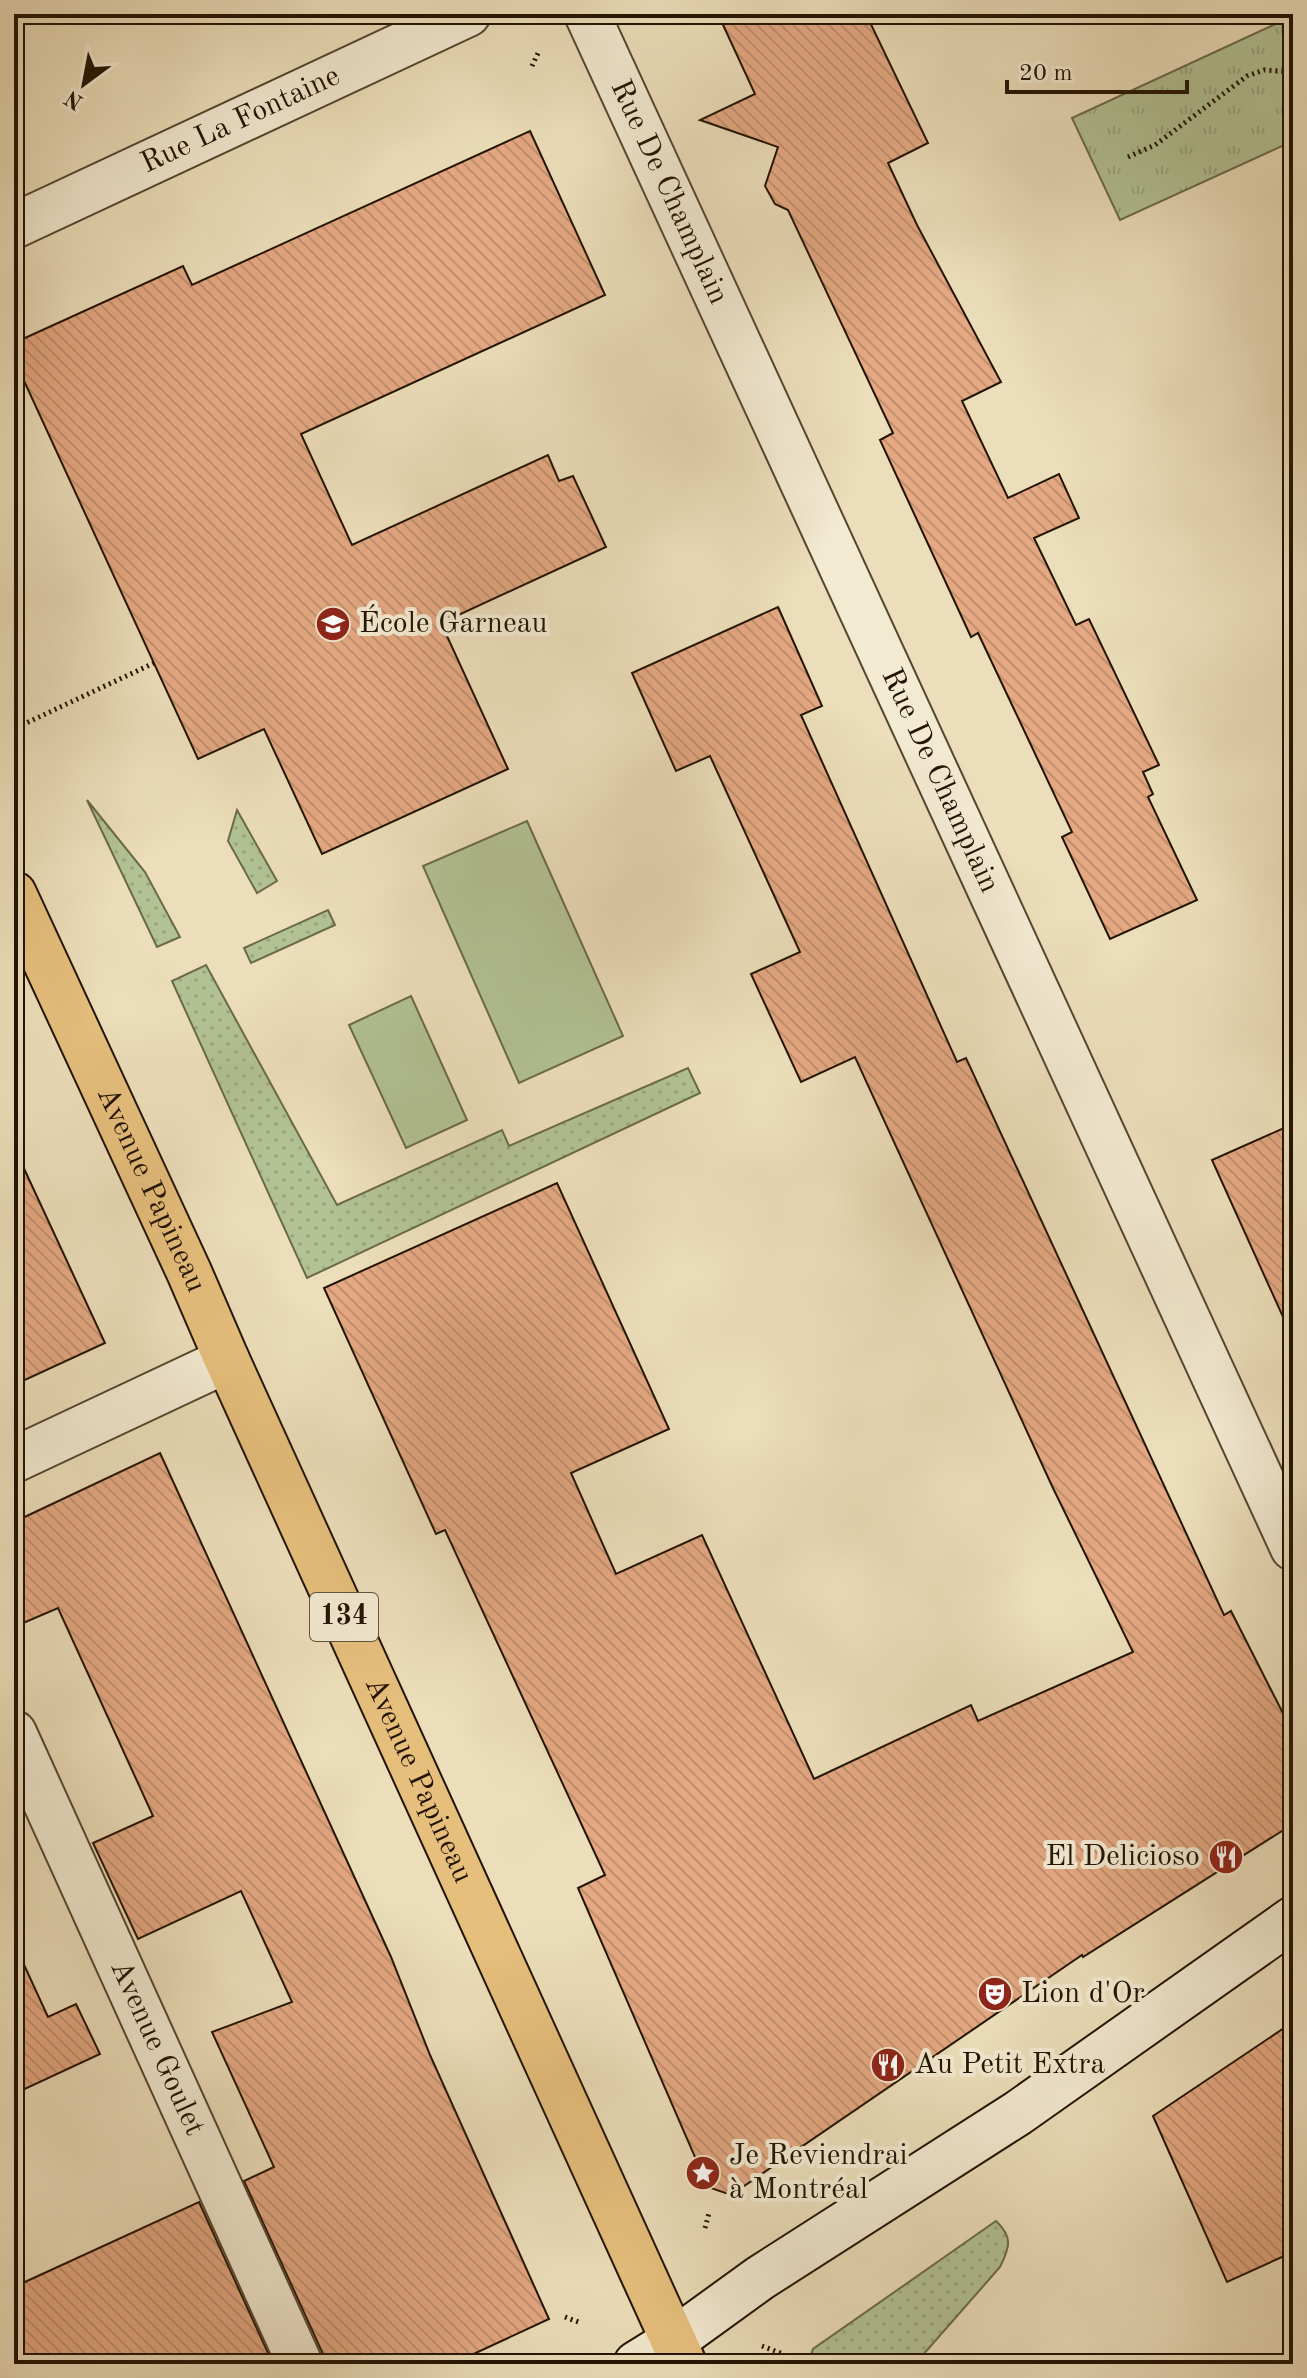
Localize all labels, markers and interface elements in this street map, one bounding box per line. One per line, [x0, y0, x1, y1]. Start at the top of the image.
north arrow [44, 44, 124, 124]
scale bar [1007, 44, 1187, 94]
street label: Rue La Fontaine [136, 61, 345, 179]
text: 20 m [1019, 62, 1073, 86]
street label: Rue De Champlain [604, 75, 733, 309]
text: N [61, 85, 87, 113]
place label: École Garneau [359, 604, 548, 639]
school or university icon: École Garneau [314, 605, 352, 643]
street label: Rue De Champlain [875, 664, 1004, 897]
street label: Avenue Papineau [91, 1083, 211, 1297]
road number: 134 [310, 1593, 378, 1641]
street label: Avenue Papineau [359, 1673, 478, 1887]
restaurant icon: El Delicioso [1207, 1838, 1245, 1876]
place label: El Delicioso [1045, 1842, 1200, 1872]
street label: Avenue Goulet [104, 1956, 209, 2140]
theatre icon: Lion d'Or [976, 1975, 1014, 2013]
place label: Lion d'Or [1021, 1979, 1145, 2009]
restaurant icon: Au Petit Extra [869, 2046, 907, 2084]
place label: Au Petit Extra [914, 2050, 1106, 2080]
place label: Je Reviendrai à Montréal [729, 2141, 908, 2205]
place icon: Je Reviendrai à Montréal [684, 2154, 722, 2192]

